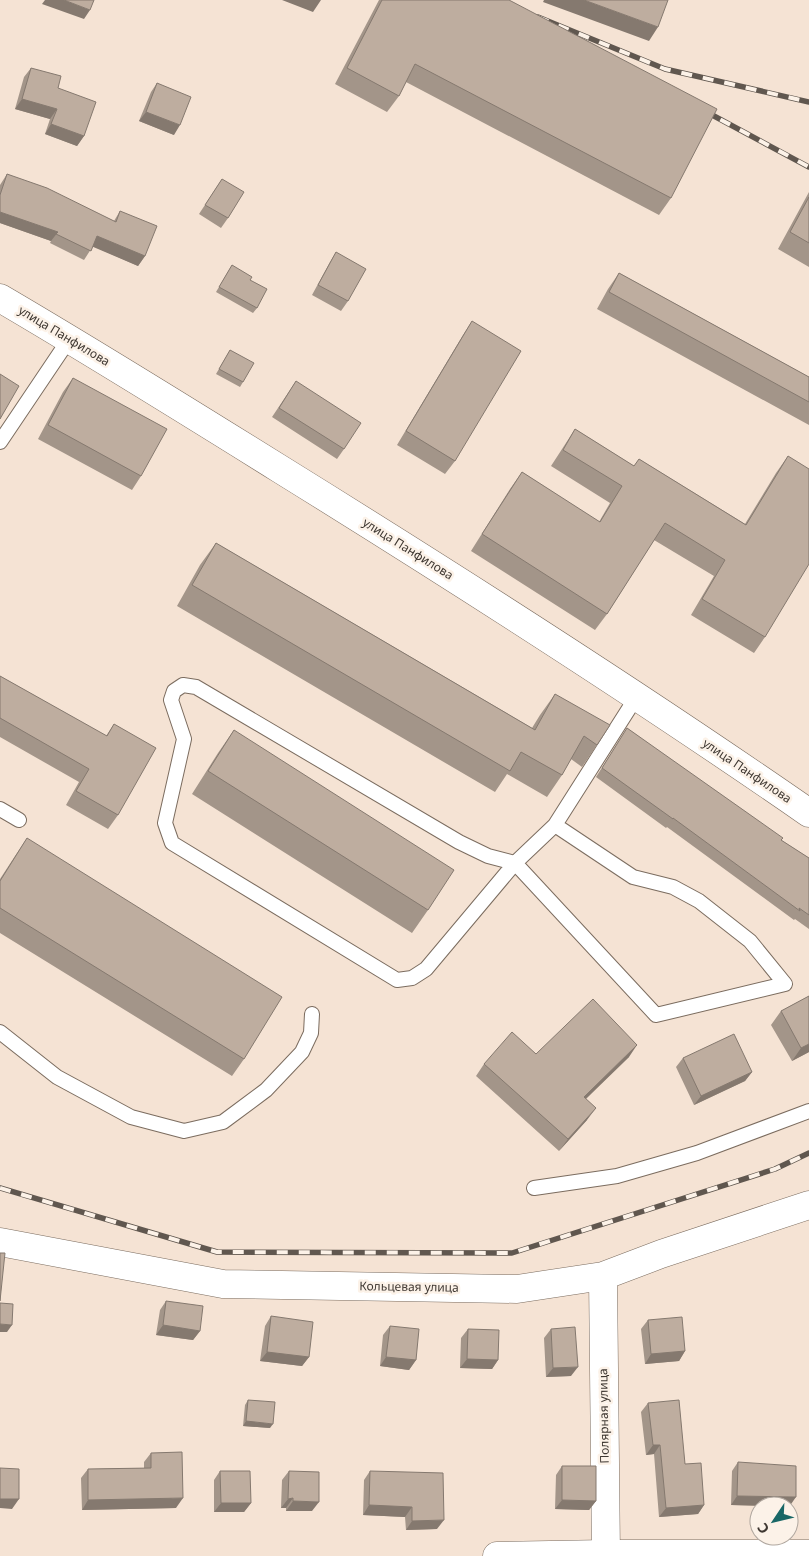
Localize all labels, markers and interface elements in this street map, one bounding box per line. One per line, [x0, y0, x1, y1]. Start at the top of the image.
street label: улица Панфилова [15, 302, 113, 370]
street label: улица Панфилова [360, 514, 457, 583]
street label: улица Панфилова [699, 734, 795, 807]
street label: Кольцевая улица [359, 1277, 459, 1296]
street label: Полярная улица [594, 1368, 613, 1464]
north arrow [749, 1496, 799, 1546]
text: С [753, 1520, 773, 1538]

